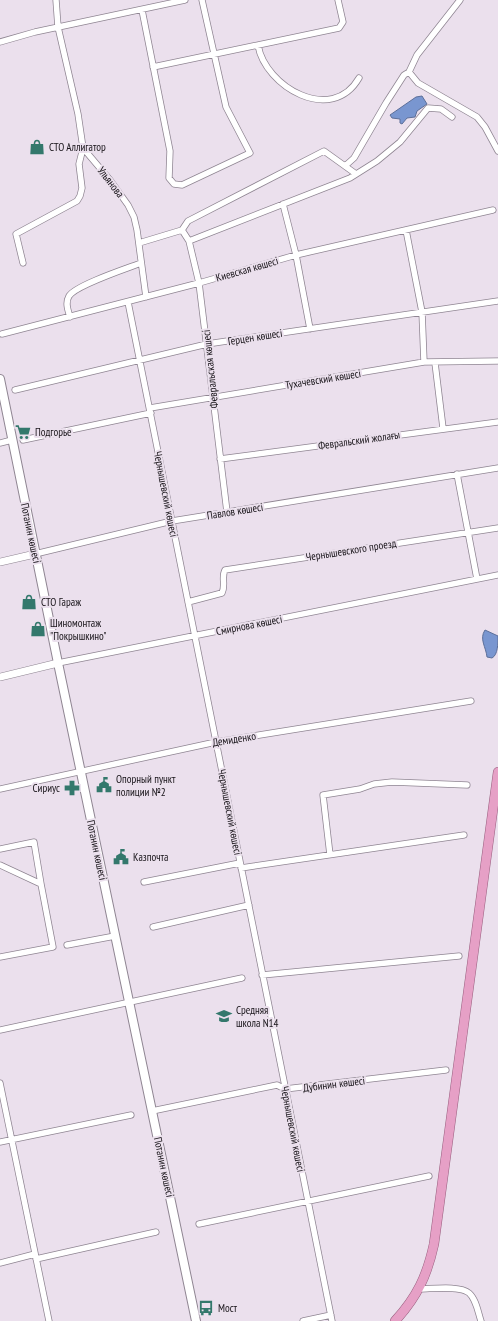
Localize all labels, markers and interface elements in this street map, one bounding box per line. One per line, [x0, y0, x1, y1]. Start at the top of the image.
shop icon: СТО Аллигатор [28, 138, 46, 156]
place label: СТО Аллигатор [49, 140, 106, 154]
street label: Ульянова [95, 164, 127, 200]
street label: Киевская көшесі [214, 253, 280, 285]
street label: Герцен көшесі [227, 326, 283, 348]
street label: Февральская көшесі [199, 329, 221, 409]
street label: Тухачевский көшесі [284, 366, 362, 392]
supermarket icon: Подгорье [14, 423, 32, 441]
place label: Подгорье [35, 425, 72, 439]
street label: Февральский жолағы [317, 427, 401, 453]
street label: Чернышевский көшесі [151, 450, 181, 538]
street label: Павлов көшесі [206, 500, 264, 522]
street label: Потанин көшесі [18, 502, 44, 564]
street label: Чернышевского проезд [305, 536, 397, 564]
shop icon: СТО Гараж [20, 593, 38, 611]
place label: СТО Гараж [41, 595, 81, 609]
street label: Смирнова көшесі [215, 612, 283, 638]
place label: Шиномонтаж "Покрышкино" [50, 616, 106, 643]
shop icon: Шиномонтаж "Покрышкино" [29, 620, 47, 638]
street label: Демиденко [211, 729, 257, 749]
street label: Чернышевский көшесі [215, 768, 245, 856]
place label: Опорный пункт полиции №2 [116, 772, 176, 799]
public building icon: Опорный пункт полиции №2 [95, 776, 113, 794]
pharmacy icon: Сириус [63, 779, 81, 797]
place label: Сириус [33, 781, 60, 795]
street label: Потанин көшесі [84, 819, 110, 881]
public building icon: Казпочта [112, 848, 130, 866]
place label: Казпочта [133, 850, 168, 864]
place label: Средняя школа N14 [236, 1003, 279, 1030]
school or university icon: Средняя школа N14 [215, 1007, 233, 1025]
street label: Дубинин көшесі [302, 1073, 366, 1095]
street label: Чернышевский көшесі [278, 1085, 308, 1173]
street label: Потанин көшесі [151, 1136, 177, 1198]
bus stop icon: Мост [197, 1299, 215, 1317]
place label: Мост [218, 1301, 238, 1315]

